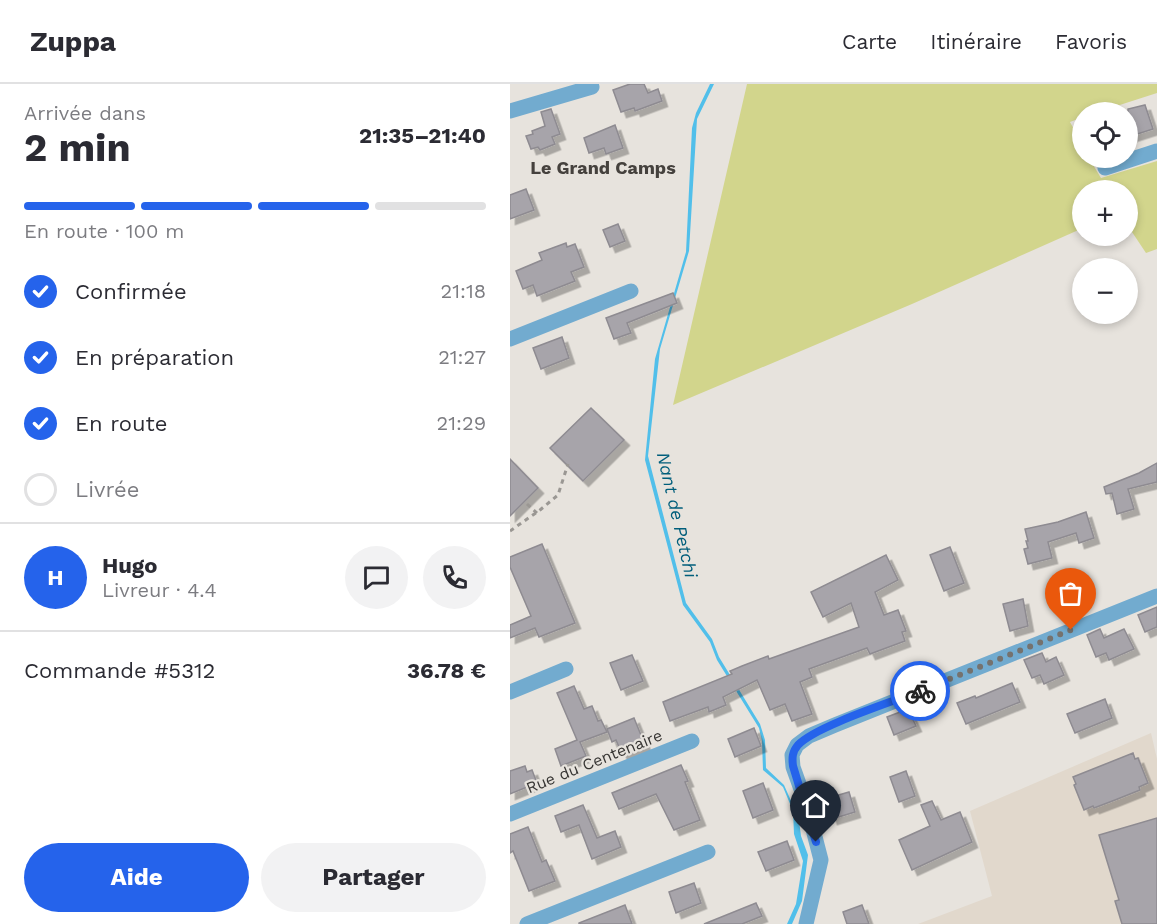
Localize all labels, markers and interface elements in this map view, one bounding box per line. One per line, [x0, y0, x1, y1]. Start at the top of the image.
text: Zuppa [30, 25, 116, 58]
text: Carte [842, 29, 897, 54]
text: Itinéraire [930, 29, 1022, 54]
text: Favoris [1055, 29, 1127, 54]
text: Arrivée dans [24, 101, 146, 125]
map controls [1072, 102, 1138, 324]
button: locate [1072, 102, 1138, 168]
text: 21:35–21:40 [359, 123, 486, 148]
text: 2 min [24, 125, 131, 170]
district label: Le Grand Camps [530, 157, 676, 178]
button: + [1072, 180, 1138, 246]
text: En route · 100 m [24, 219, 184, 243]
button: − [1072, 258, 1138, 324]
icon: check [24, 275, 57, 308]
text: Confirmée [75, 279, 187, 304]
text: 21:18 [441, 279, 486, 303]
icon: check [24, 341, 57, 374]
text: En préparation [75, 345, 234, 370]
text: 21:27 [438, 345, 486, 369]
icon: check [24, 407, 57, 440]
text: En route [75, 411, 167, 436]
text: 21:29 [437, 411, 486, 435]
water label: Nant de Petchi [653, 450, 702, 581]
text: Livrée [75, 477, 139, 502]
button: chat [345, 546, 408, 609]
button: phone [423, 546, 486, 609]
text: Hugo [102, 553, 157, 578]
text: H [47, 565, 64, 590]
pin [1045, 568, 1096, 630]
icon: bag [1054, 577, 1087, 610]
text: Livreur · 4.4 [102, 578, 217, 602]
text: Commande #5312 [24, 658, 215, 683]
text: 36.78 € [407, 658, 486, 683]
courier [890, 661, 950, 721]
icon: bike [904, 675, 937, 708]
street label: Rue du Centenaire [523, 725, 665, 797]
pin [790, 780, 841, 842]
icon: home [799, 789, 832, 822]
button: Aide [24, 843, 249, 912]
button: Partager [261, 843, 486, 912]

